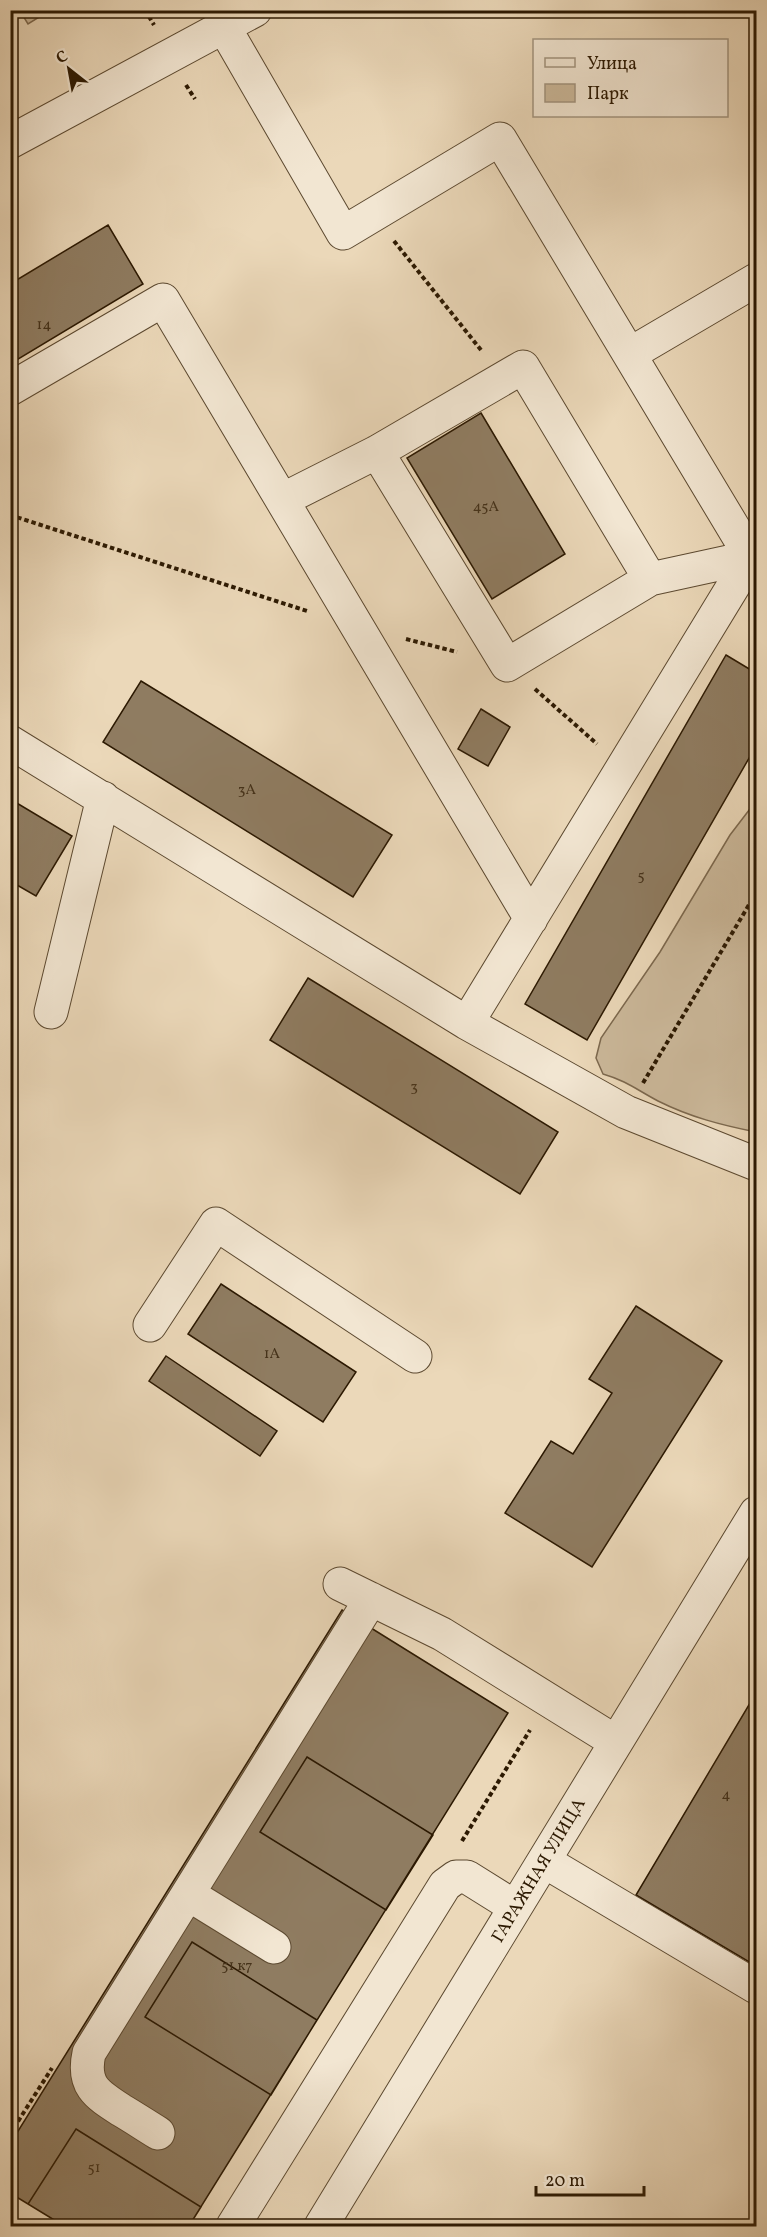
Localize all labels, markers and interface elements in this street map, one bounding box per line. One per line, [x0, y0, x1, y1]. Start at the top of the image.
north arrow [39, 39, 99, 99]
legend [533, 39, 728, 117]
text: С [52, 46, 72, 70]
text: Улица [587, 52, 637, 77]
text: Парк [587, 82, 629, 107]
house number: 14 [37, 315, 51, 336]
house number: 45А [473, 497, 500, 518]
house number: 3А [238, 780, 257, 801]
house number: 5 [637, 866, 645, 887]
house number: 3 [410, 1077, 418, 1098]
house number: 1А [264, 1344, 281, 1365]
house number: 4 [722, 1785, 731, 1806]
street label: ГАРАЖНАЯ УЛИЦА [486, 1793, 593, 1948]
house number: 51 к7 [221, 1956, 253, 1977]
house number: 51 [87, 2158, 101, 2179]
scale bar [536, 2159, 644, 2197]
text: 20 m [545, 2169, 585, 2194]

